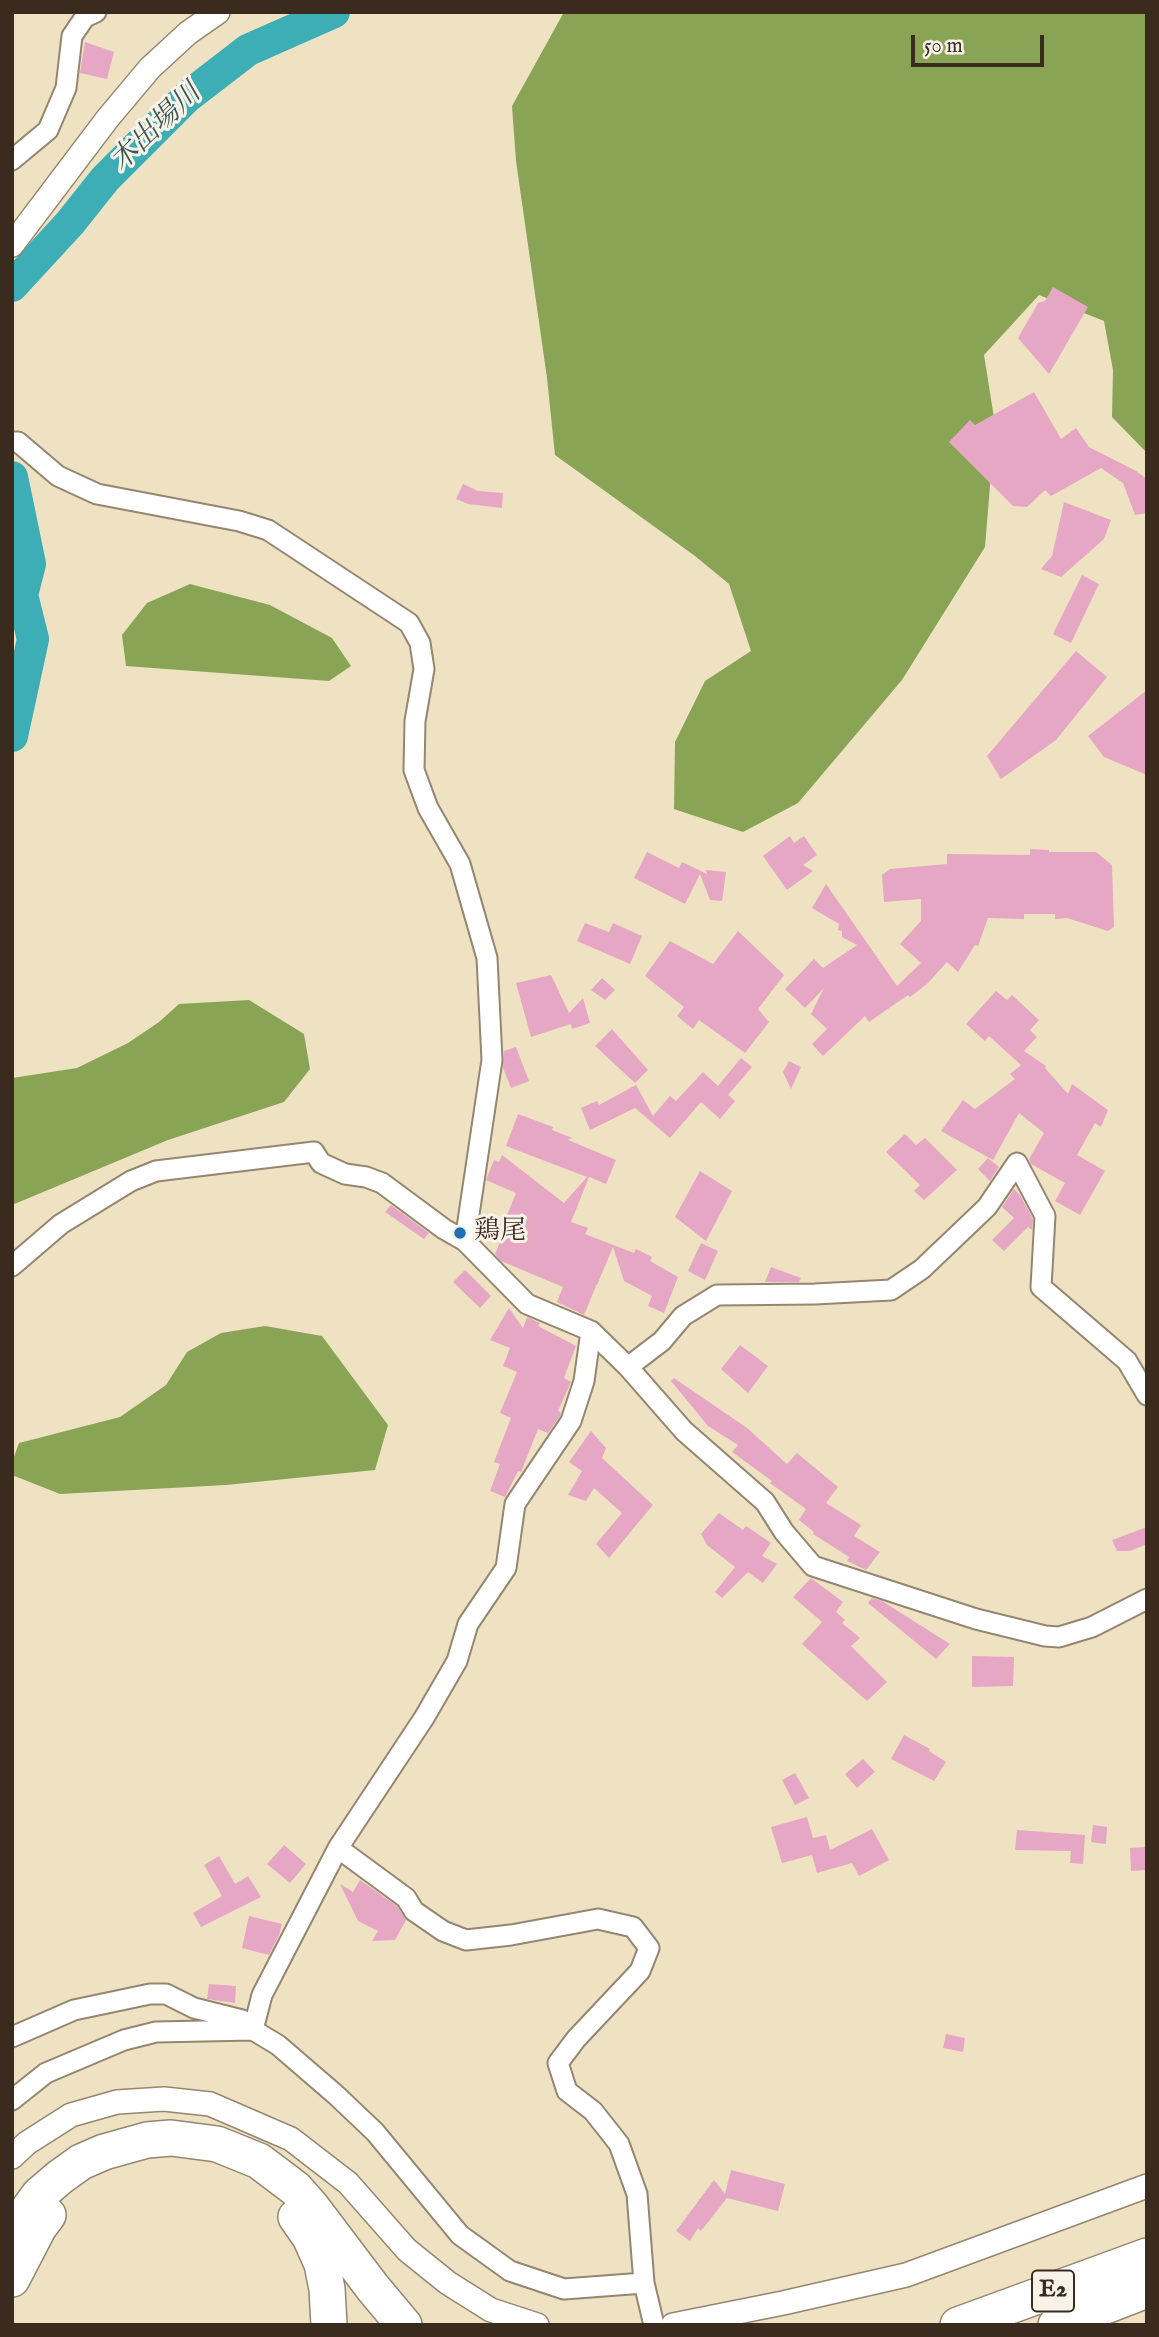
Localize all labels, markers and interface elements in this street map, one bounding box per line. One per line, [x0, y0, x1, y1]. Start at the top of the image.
scale bar [914, 21, 1047, 65]
text: 50 m [924, 33, 963, 60]
water label: 木出場川 [105, 78, 209, 180]
place label: 鶏尾 [474, 1217, 526, 1249]
marker: 鶏尾 [452, 1225, 468, 1241]
road number: E2 [1032, 2270, 1074, 2312]

